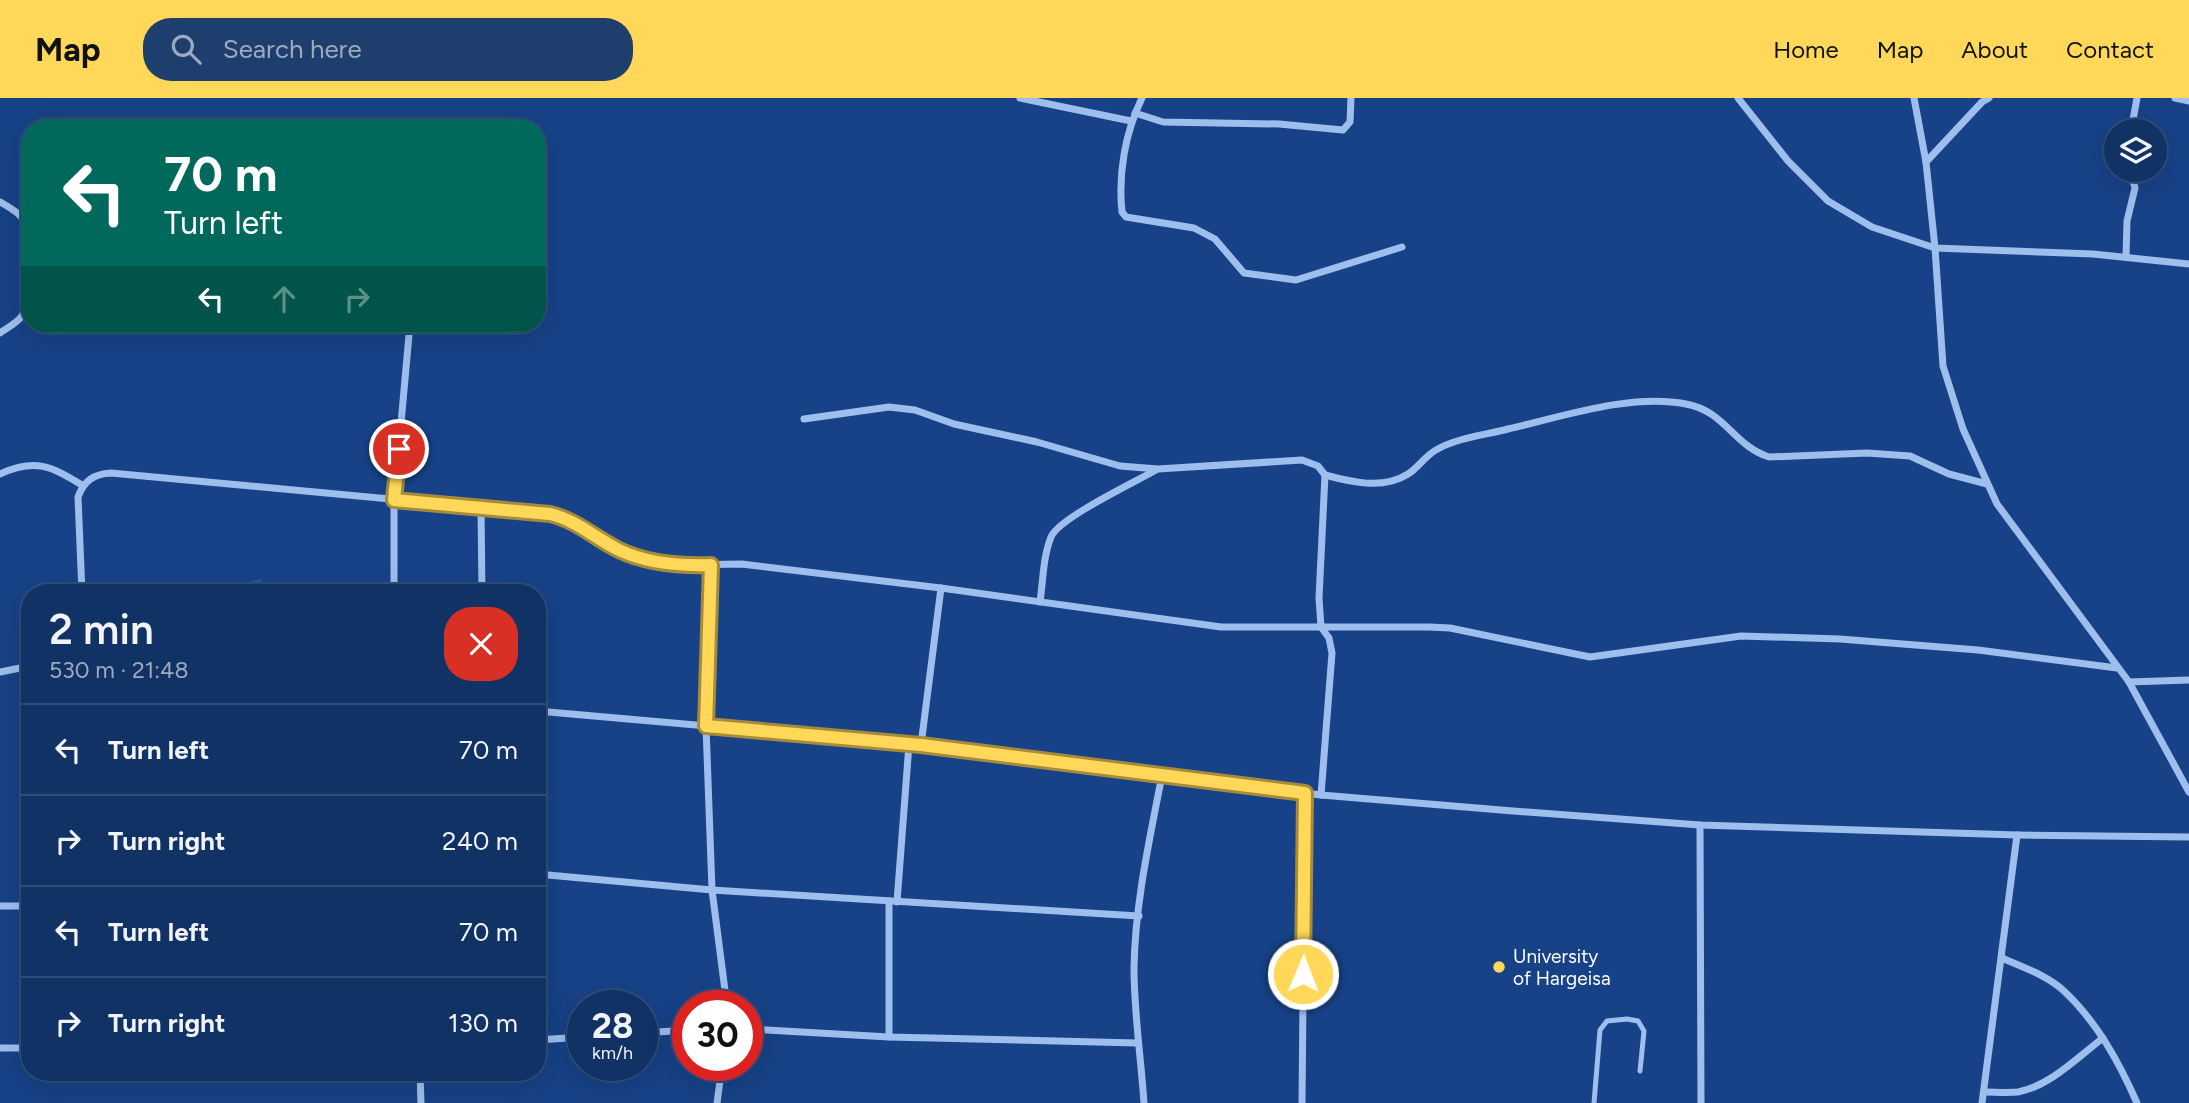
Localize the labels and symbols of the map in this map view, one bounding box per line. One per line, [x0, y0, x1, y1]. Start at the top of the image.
pin [369, 419, 429, 479]
position arrow [1266, 937, 1340, 1011]
place label: University of Hargeisa [1513, 945, 1611, 990]
marker: University of Hargeisa [1491, 959, 1507, 975]
speed limit sign: 30 [672, 990, 763, 1081]

